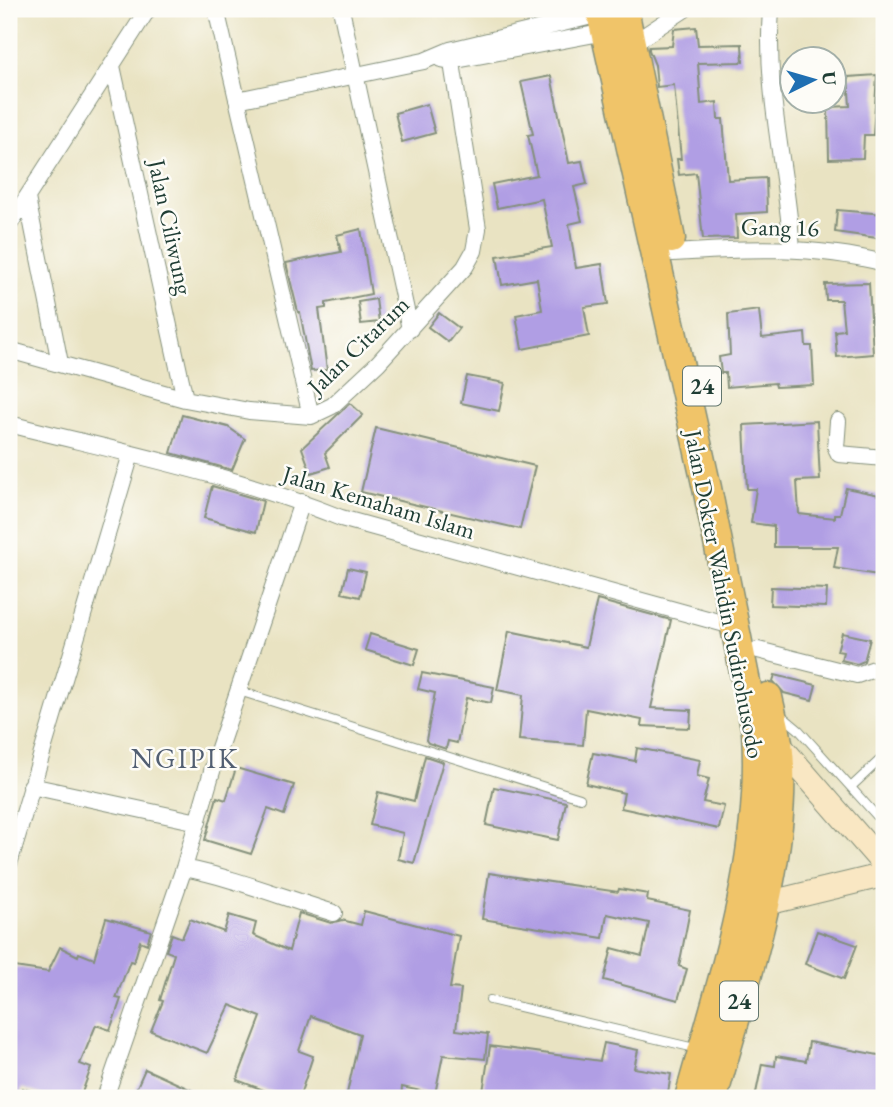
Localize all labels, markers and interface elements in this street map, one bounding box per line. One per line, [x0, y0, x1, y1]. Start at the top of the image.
north arrow [778, 46, 848, 116]
text: U [816, 70, 843, 87]
street label: Jalan Ciliwung [141, 155, 201, 298]
street label: Gang 16 [741, 211, 819, 243]
street label: Jalan Citarum [299, 289, 416, 403]
road number: 24 [683, 366, 721, 406]
street label: Jalan Dokter Wahidin Sudirohusodo [678, 425, 772, 761]
street label: Jalan Kemaham Islam [277, 457, 479, 546]
district label: NGIPIK [131, 740, 239, 776]
road number: 24 [720, 982, 758, 1020]

